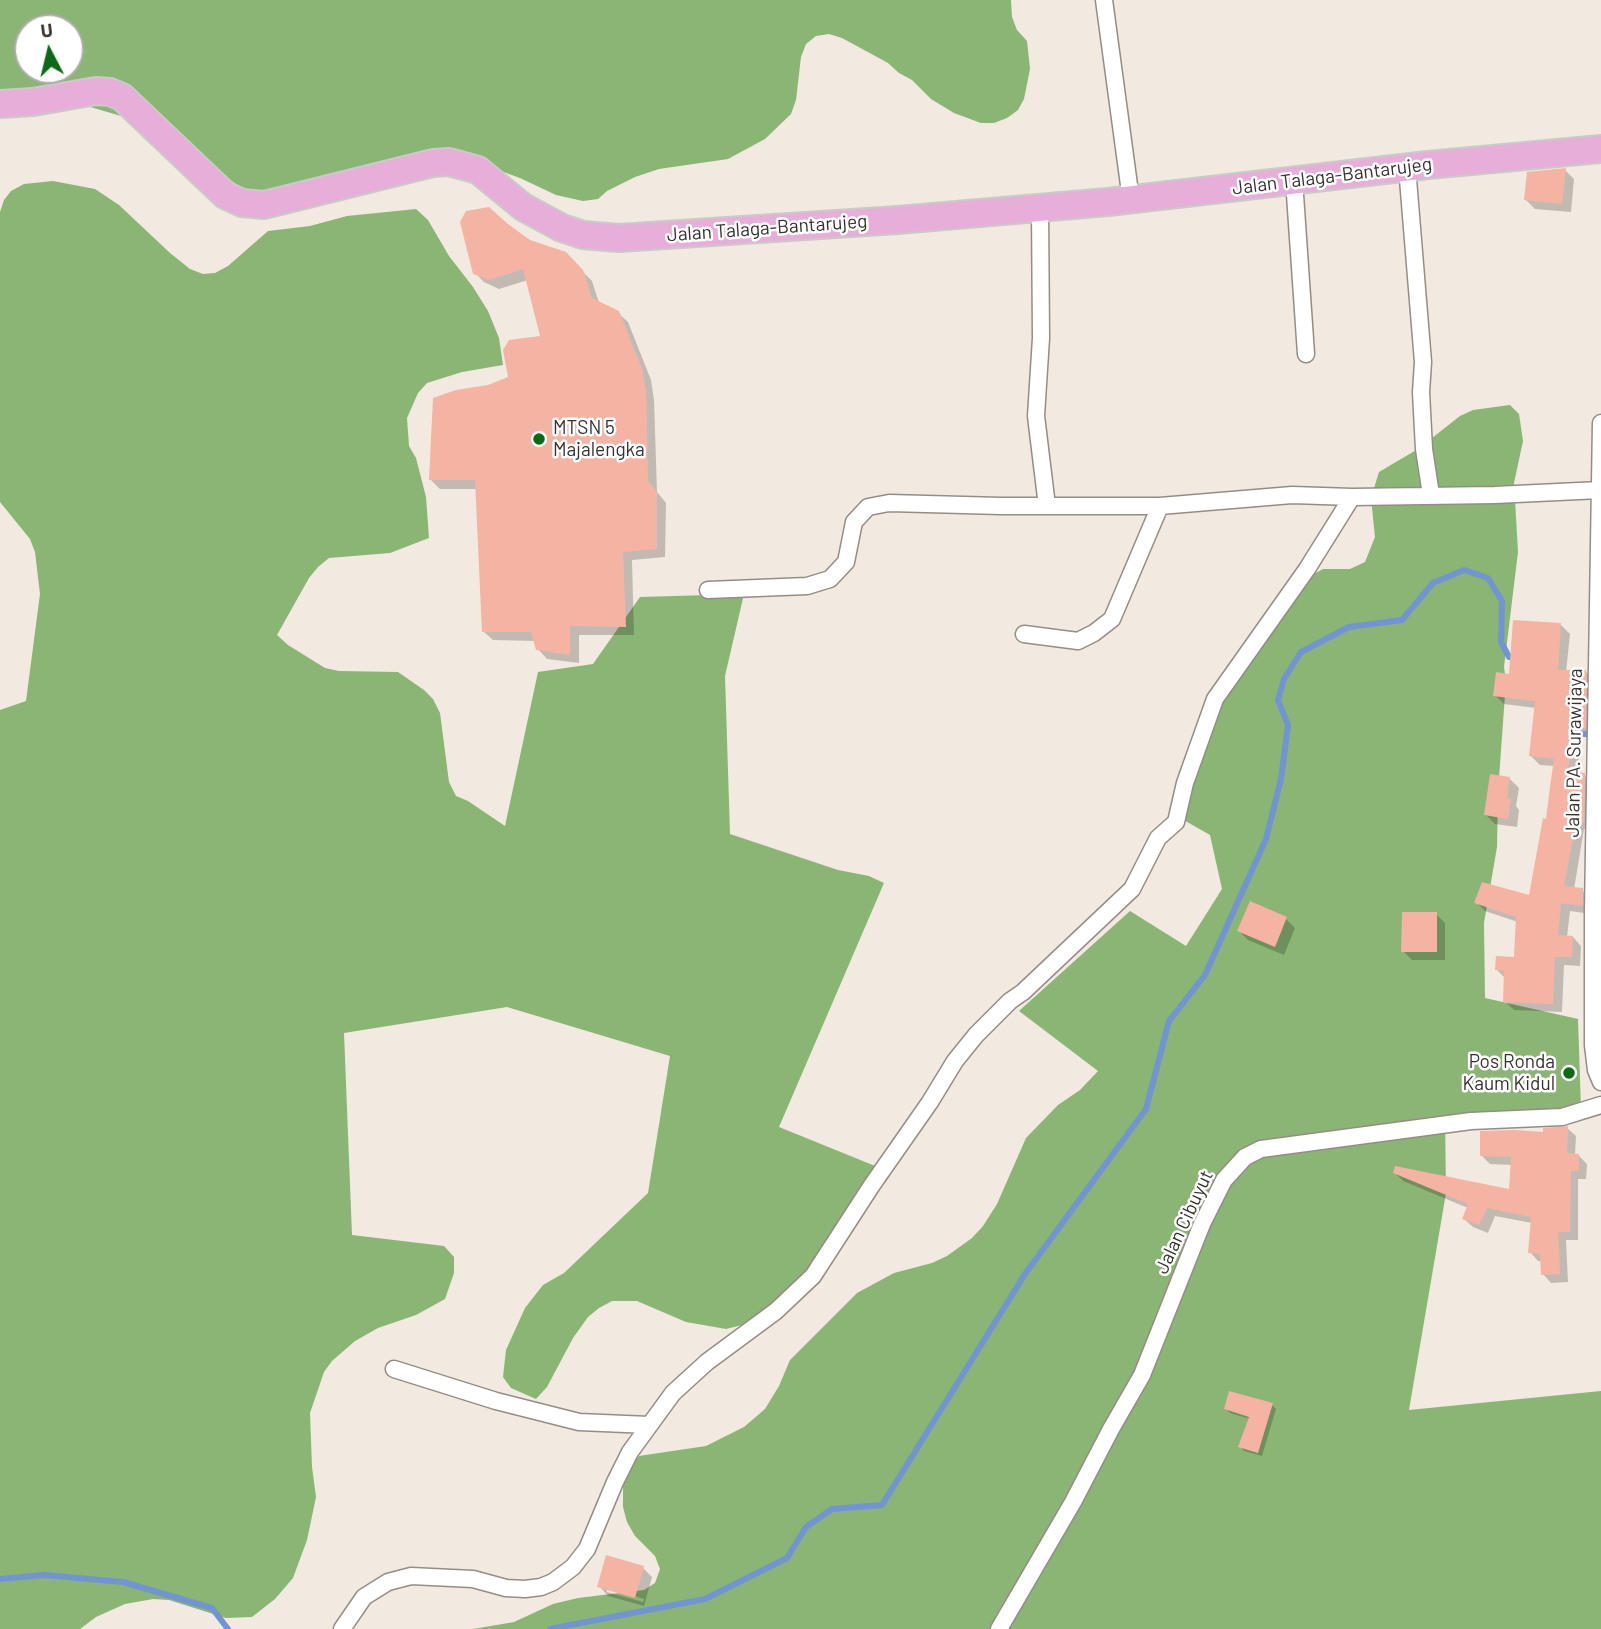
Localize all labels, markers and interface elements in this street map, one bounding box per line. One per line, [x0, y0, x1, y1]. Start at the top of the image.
north arrow [14, 14, 84, 84]
text: U [39, 18, 54, 42]
street label: Jalan Talaga-Bantarujeg [1231, 152, 1433, 200]
street label: Jalan Talaga-Bantarujeg [666, 210, 868, 246]
place label: MTSN 5 Majalengka [553, 417, 645, 461]
marker: MTSN 5 Majalengka [531, 431, 547, 447]
street label: Jalan PA. Surawijaya [1561, 668, 1587, 838]
place label: Pos Ronda Kaum Kidul [1463, 1051, 1555, 1095]
marker: Pos Ronda Kaum Kidul [1561, 1065, 1577, 1081]
street label: Jalan Cibuyut [1150, 1167, 1218, 1277]

